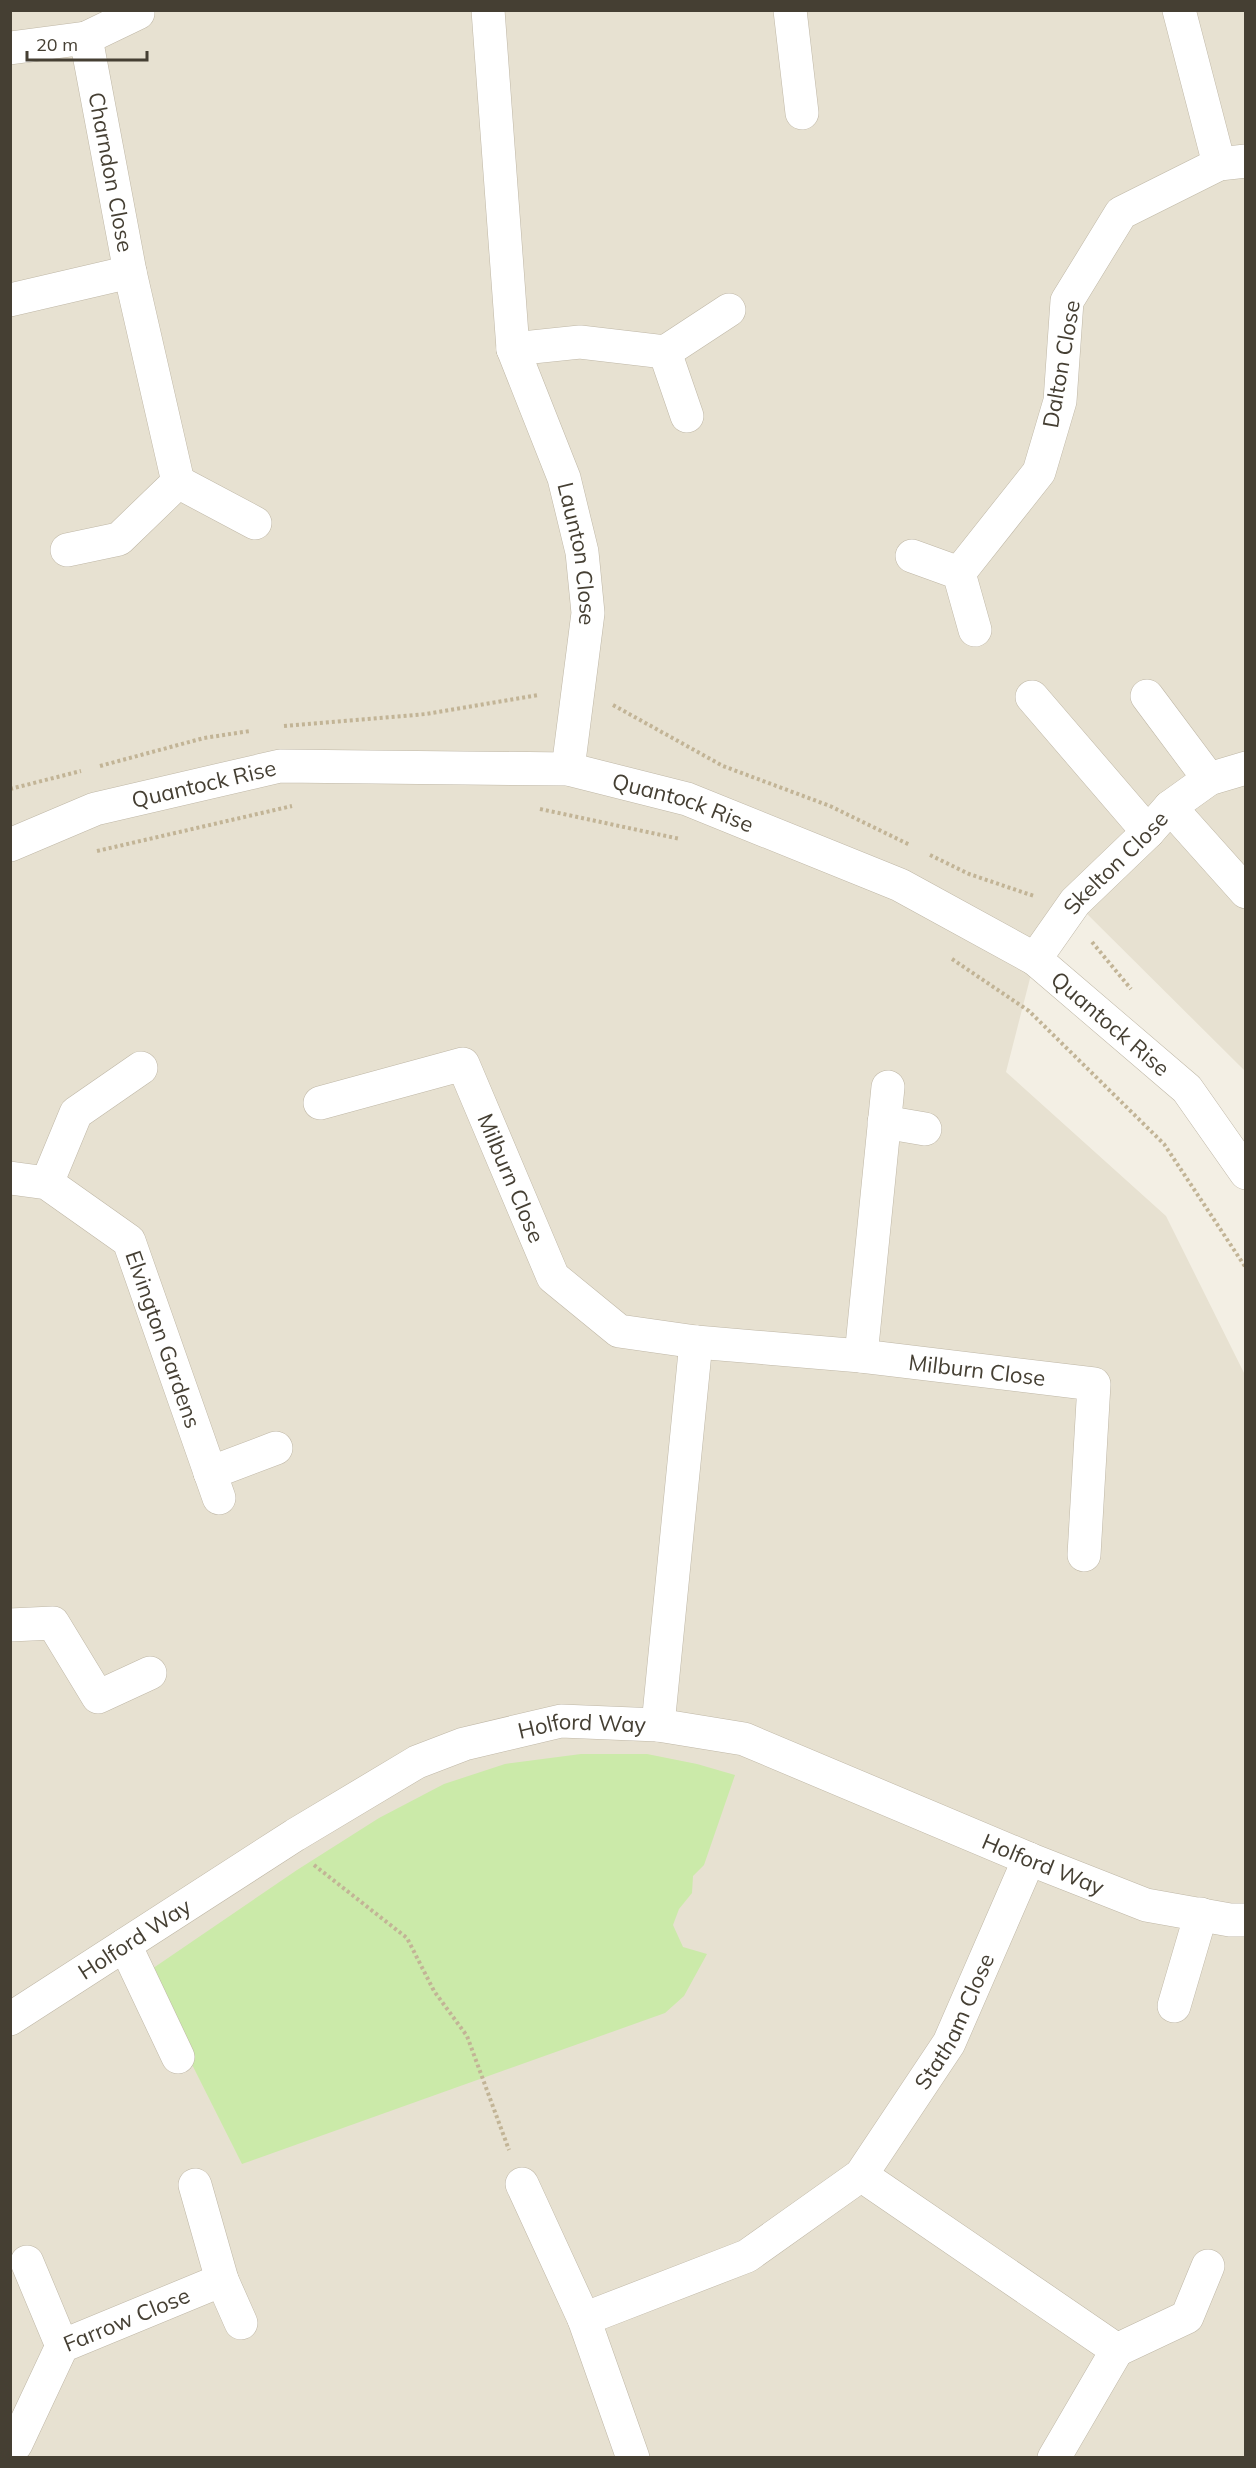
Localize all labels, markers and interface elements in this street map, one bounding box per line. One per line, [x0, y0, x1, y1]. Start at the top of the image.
scale bar [27, 24, 147, 62]
text: 20 m [36, 33, 78, 56]
street label: Charndon Close [82, 90, 140, 254]
street label: Dalton Close [1036, 298, 1086, 430]
street label: Launton Close [552, 479, 602, 627]
street label: Quantock Rise [129, 753, 279, 814]
street label: Quantock Rise [609, 767, 758, 838]
street label: Skelton Close [1057, 805, 1174, 920]
street label: Quantock Rise [1045, 965, 1176, 1082]
street label: Milburn Close [471, 1109, 551, 1247]
street label: Elvington Gardens [119, 1247, 207, 1432]
street label: Milburn Close [907, 1348, 1047, 1392]
street label: Holford Way [515, 1707, 647, 1745]
street label: Holford Way [978, 1827, 1109, 1901]
street label: Holford Way [72, 1892, 196, 1986]
street label: Statham Close [908, 1949, 1000, 2095]
street label: Farrow Close [59, 2281, 194, 2358]

